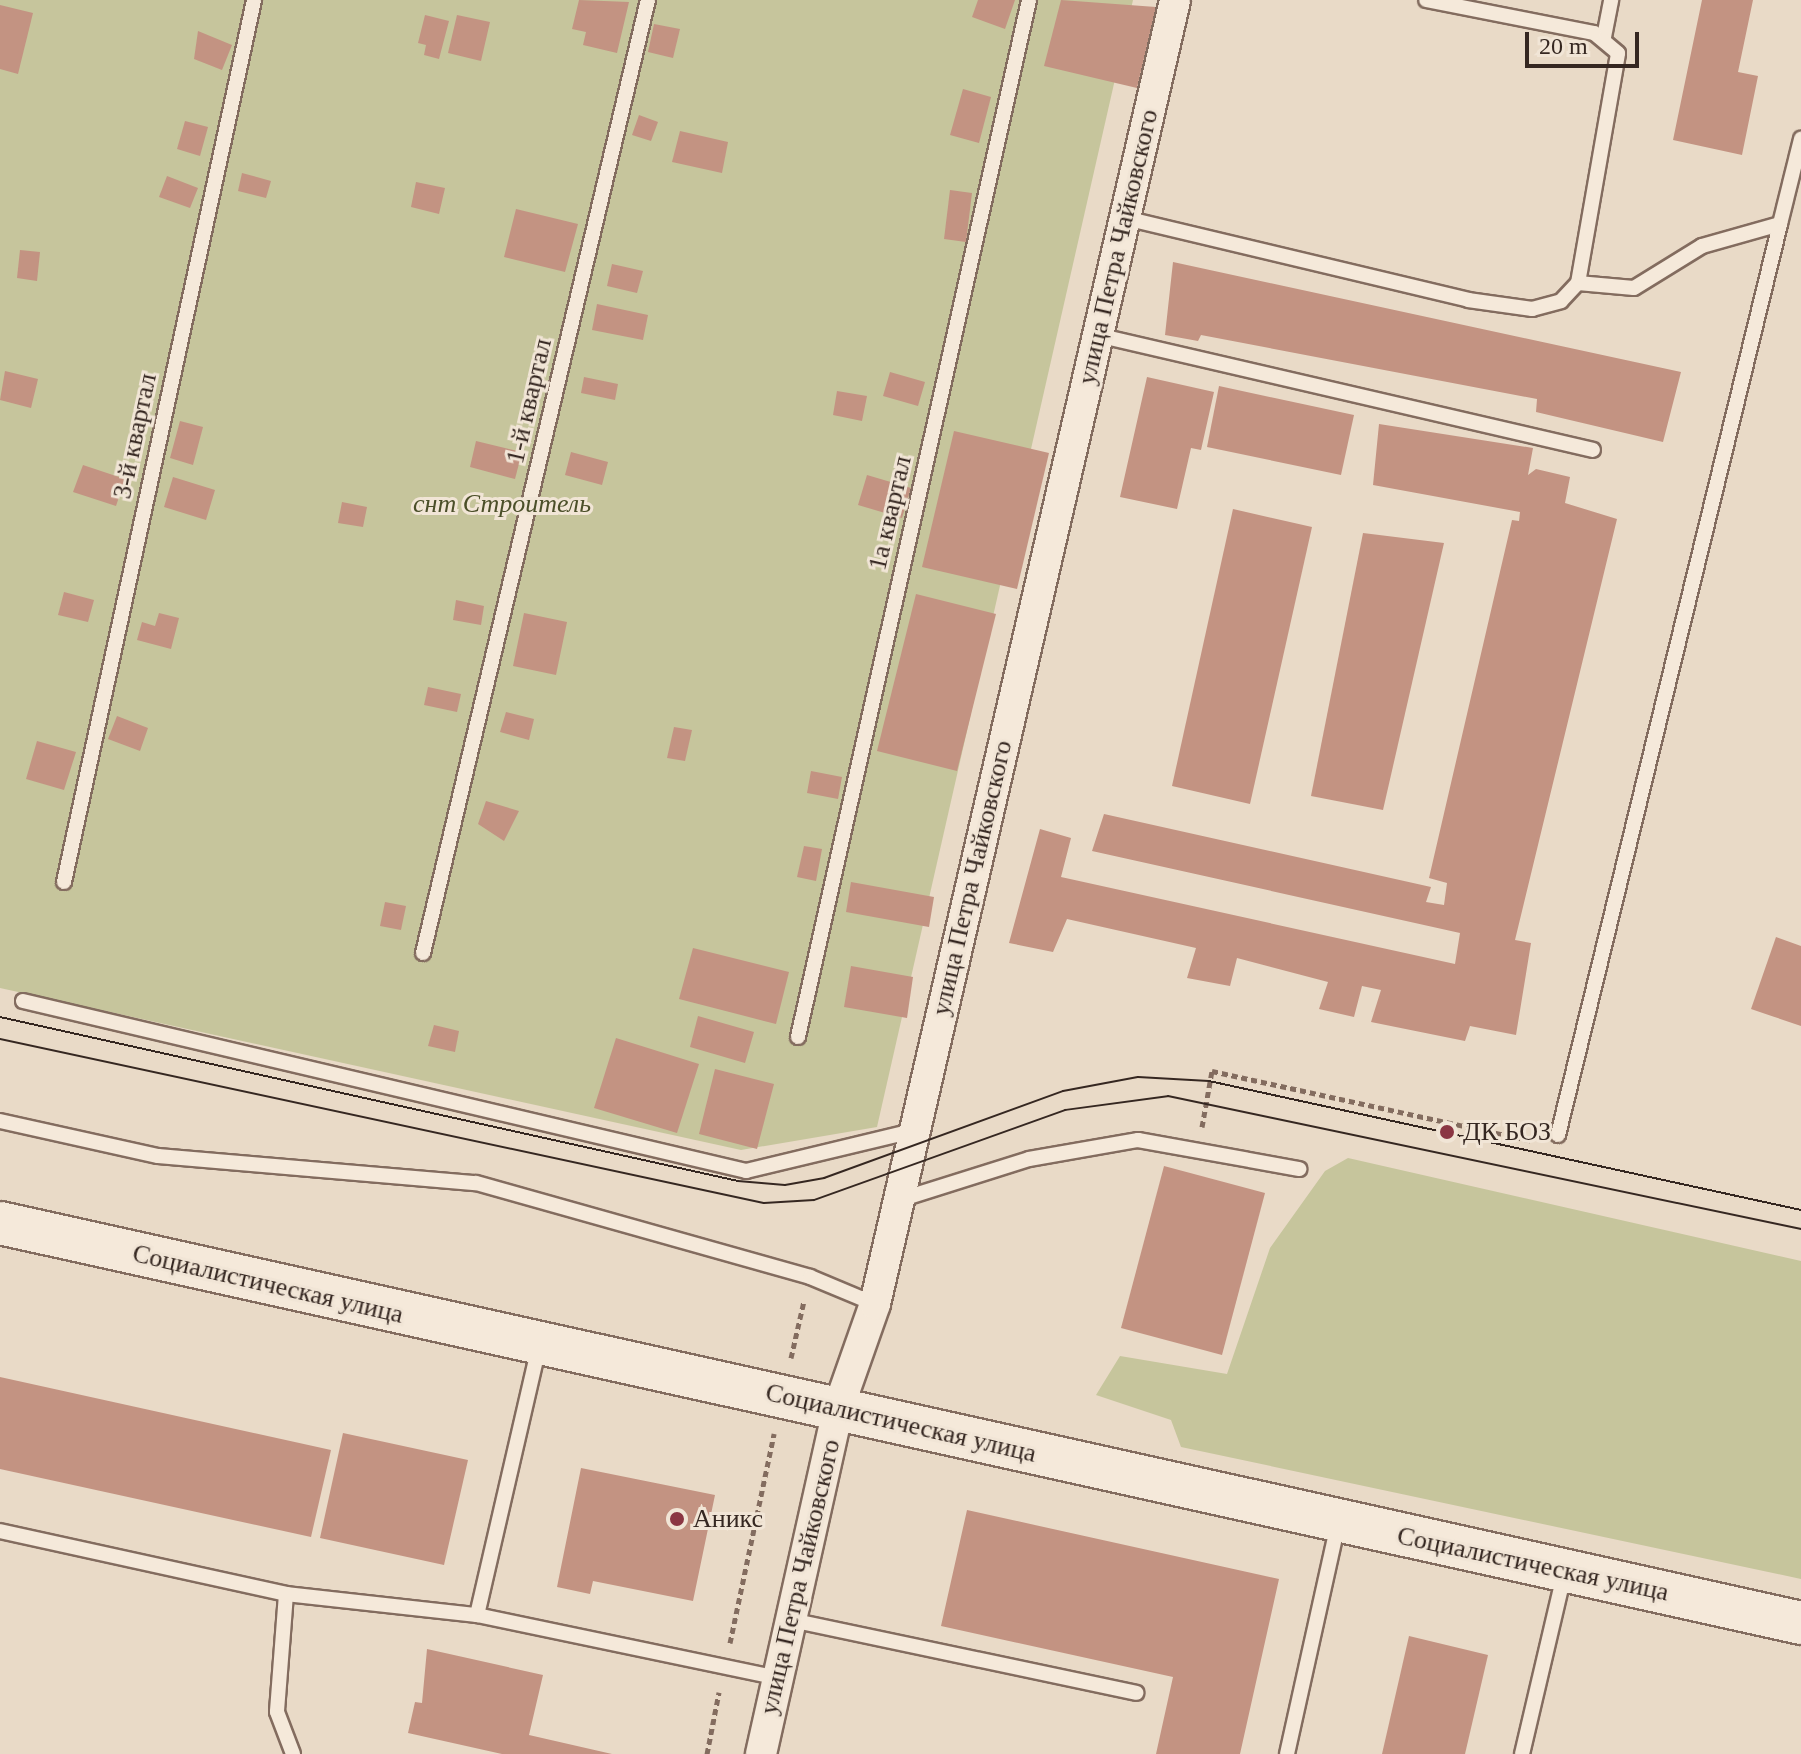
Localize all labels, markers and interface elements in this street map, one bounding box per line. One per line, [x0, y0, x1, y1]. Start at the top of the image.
scale bar [1529, 16, 1643, 66]
text: 20 m [1539, 33, 1588, 59]
street label: улица Петра Чайковского [1071, 106, 1165, 388]
street label: 1-й квартал [499, 335, 559, 467]
street label: 3-й квартал [107, 371, 163, 501]
street label: 1а квартал [862, 453, 918, 573]
park label: снт Строитель [413, 488, 591, 520]
street label: улица Петра Чайковского [925, 737, 1019, 1019]
place label: ДК БОЗ [1463, 1116, 1551, 1148]
marker: ДК БОЗ [1438, 1123, 1456, 1141]
street label: Социалистическая улица [130, 1238, 406, 1330]
street label: Социалистическая улица [763, 1377, 1039, 1469]
street label: улица Петра Чайковского [753, 1436, 847, 1718]
place label: Аникс [693, 1503, 763, 1535]
marker: Аникс [668, 1510, 686, 1528]
street label: Социалистическая улица [1394, 1520, 1672, 1608]

